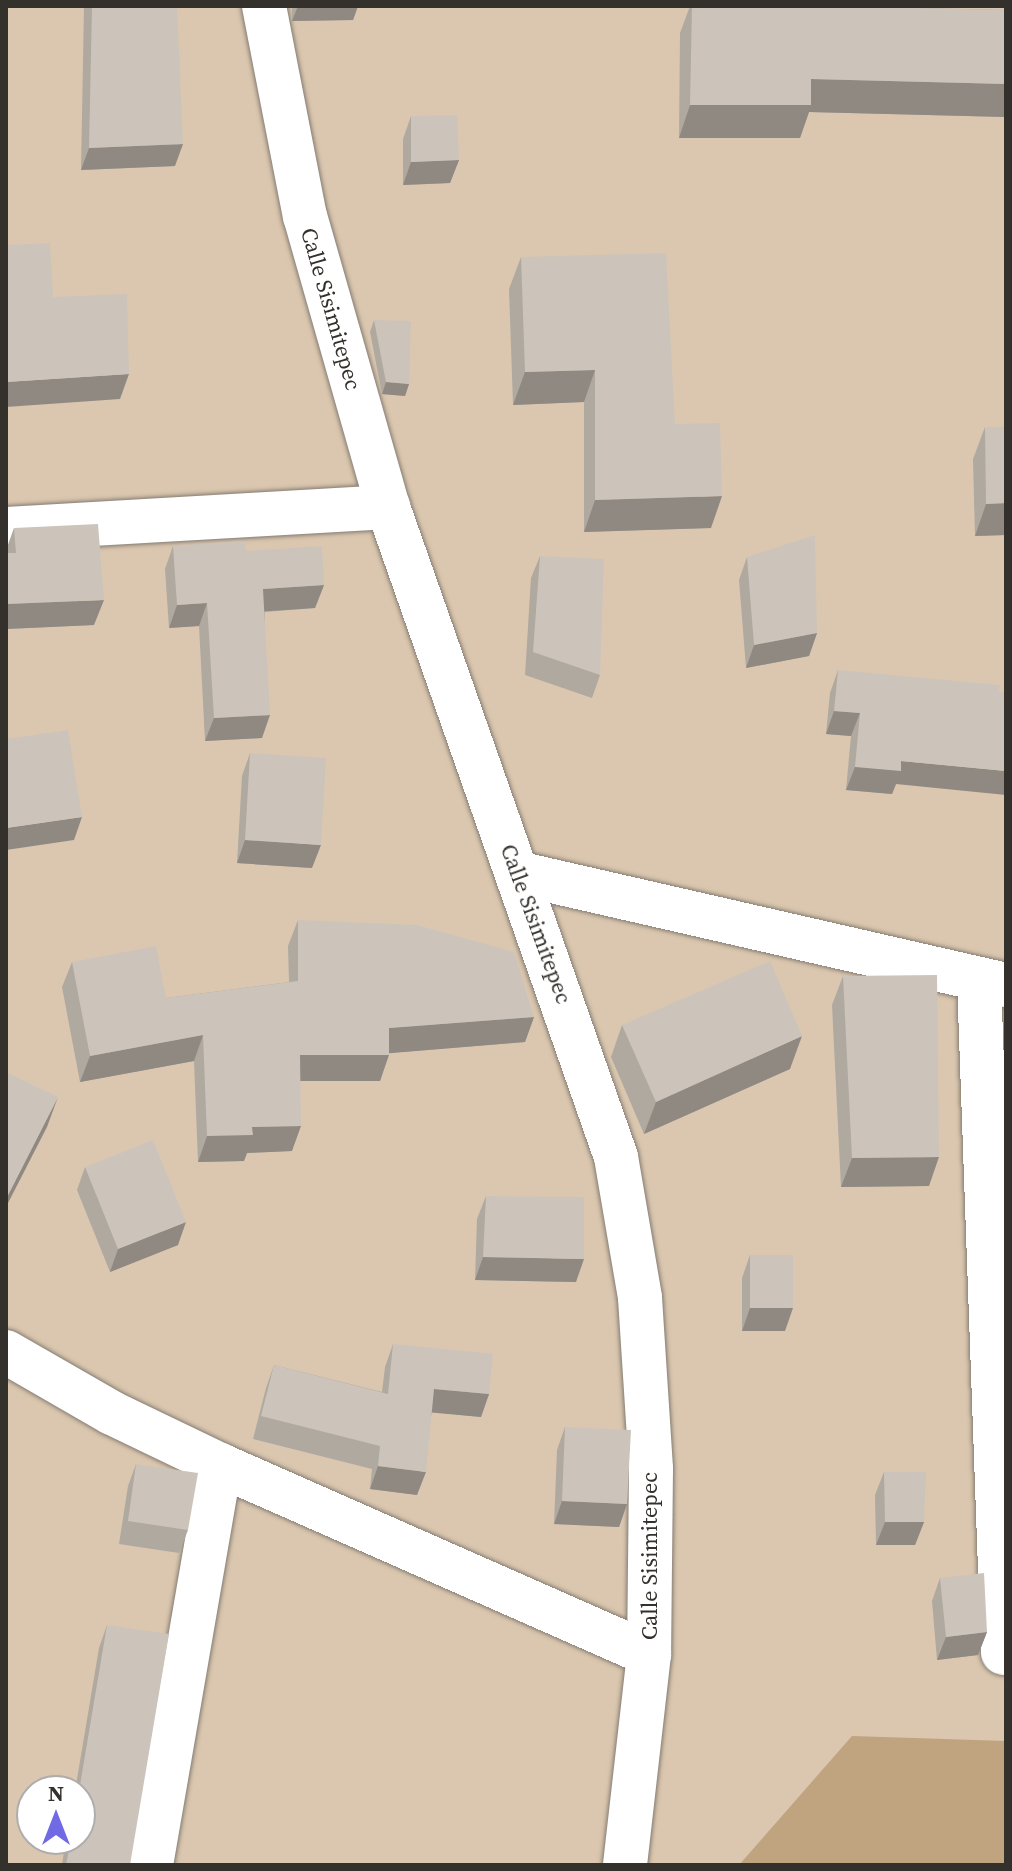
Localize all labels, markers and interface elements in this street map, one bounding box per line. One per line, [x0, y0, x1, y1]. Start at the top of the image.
street label: Calle Sisimitepec [295, 225, 367, 393]
street label: Calle Sisimitepec [495, 841, 577, 1007]
street label: Calle Sisimitepec [637, 1472, 663, 1640]
north arrow [16, 1775, 96, 1855]
text: N [48, 1778, 64, 1808]

